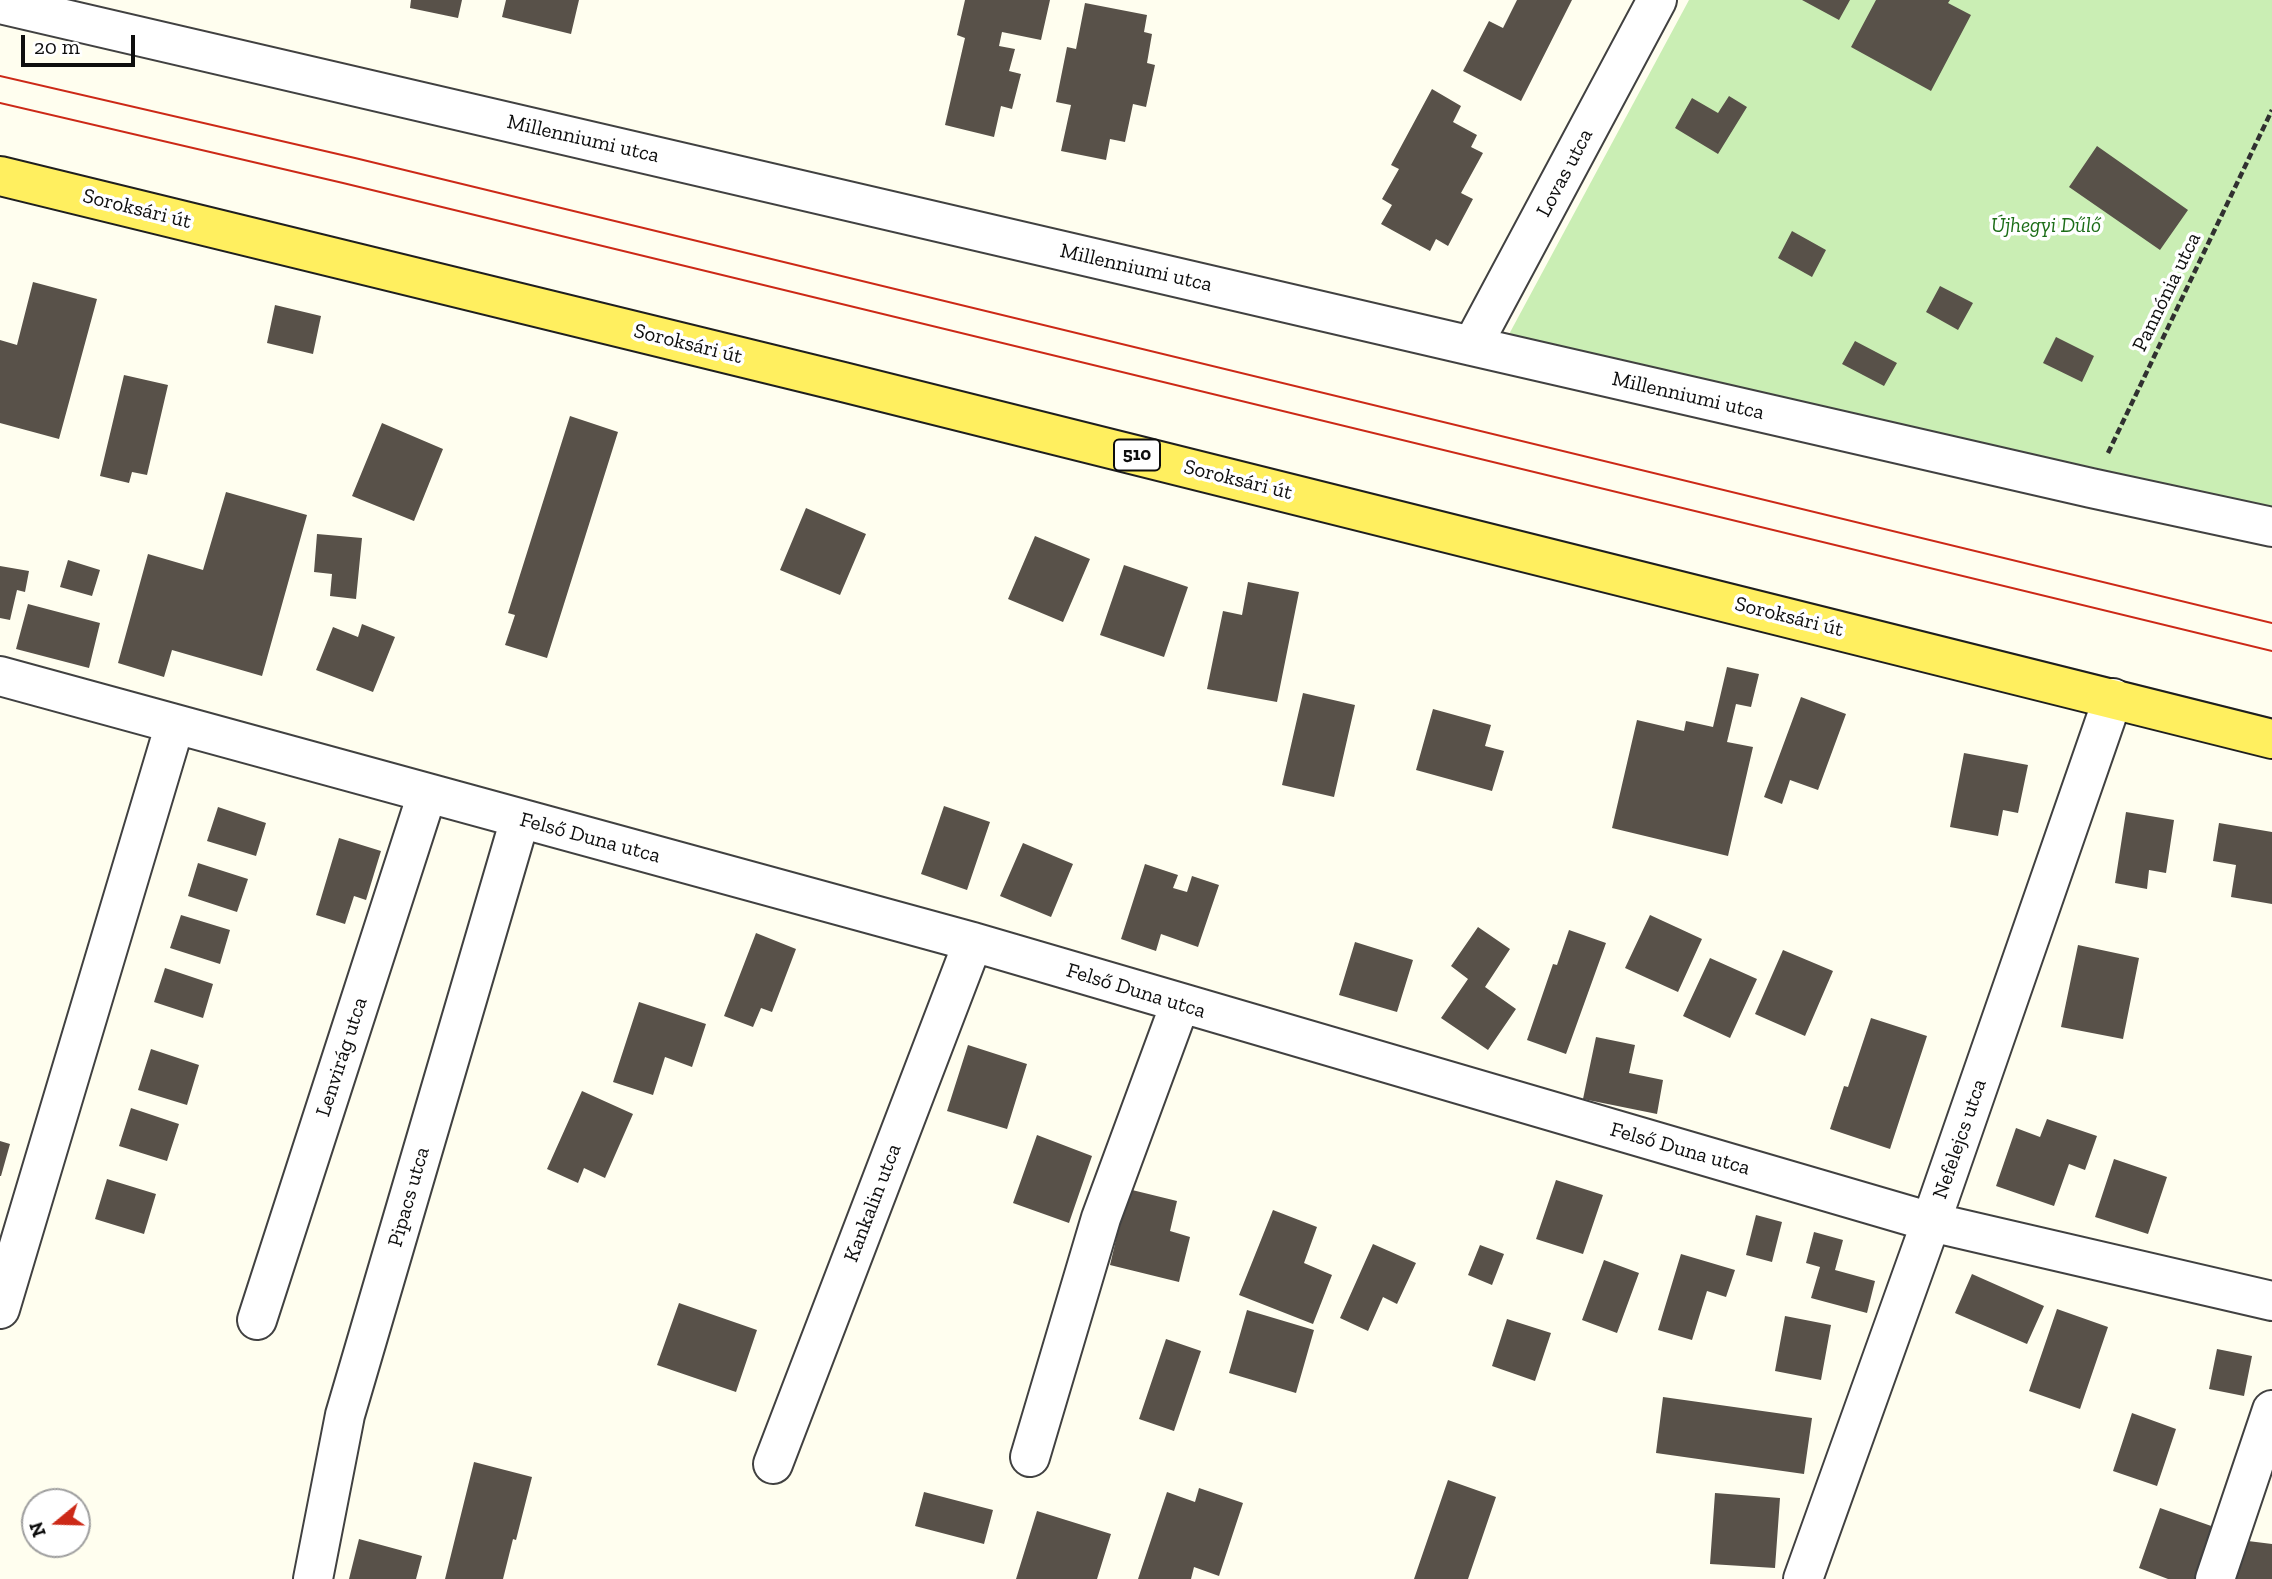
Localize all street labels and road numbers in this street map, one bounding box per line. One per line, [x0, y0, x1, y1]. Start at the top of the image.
street label: Millenniumi utca [504, 109, 662, 169]
street label: Lovas utca [1531, 125, 1599, 221]
street label: Soroksári út [80, 183, 194, 235]
street label: Pannónia utca [2127, 228, 2207, 356]
street label: Millenniumi utca [1057, 238, 1215, 298]
street label: Soroksári út [631, 318, 745, 370]
street label: Millenniumi utca [1609, 366, 1767, 426]
road number: 510 [1114, 440, 1160, 470]
street label: Soroksári út [1181, 454, 1295, 506]
street label: Soroksári út [1732, 591, 1846, 643]
street label: Felső Duna utca [517, 807, 663, 869]
street label: Felső Duna utca [1063, 958, 1209, 1024]
street label: Lenvirág utca [311, 994, 373, 1120]
street label: Nefelejcs utca [1928, 1076, 1992, 1202]
street label: Felső Duna utca [1607, 1117, 1753, 1181]
street label: Kankalin utca [839, 1140, 907, 1266]
street label: Pipacs utca [383, 1144, 435, 1250]

